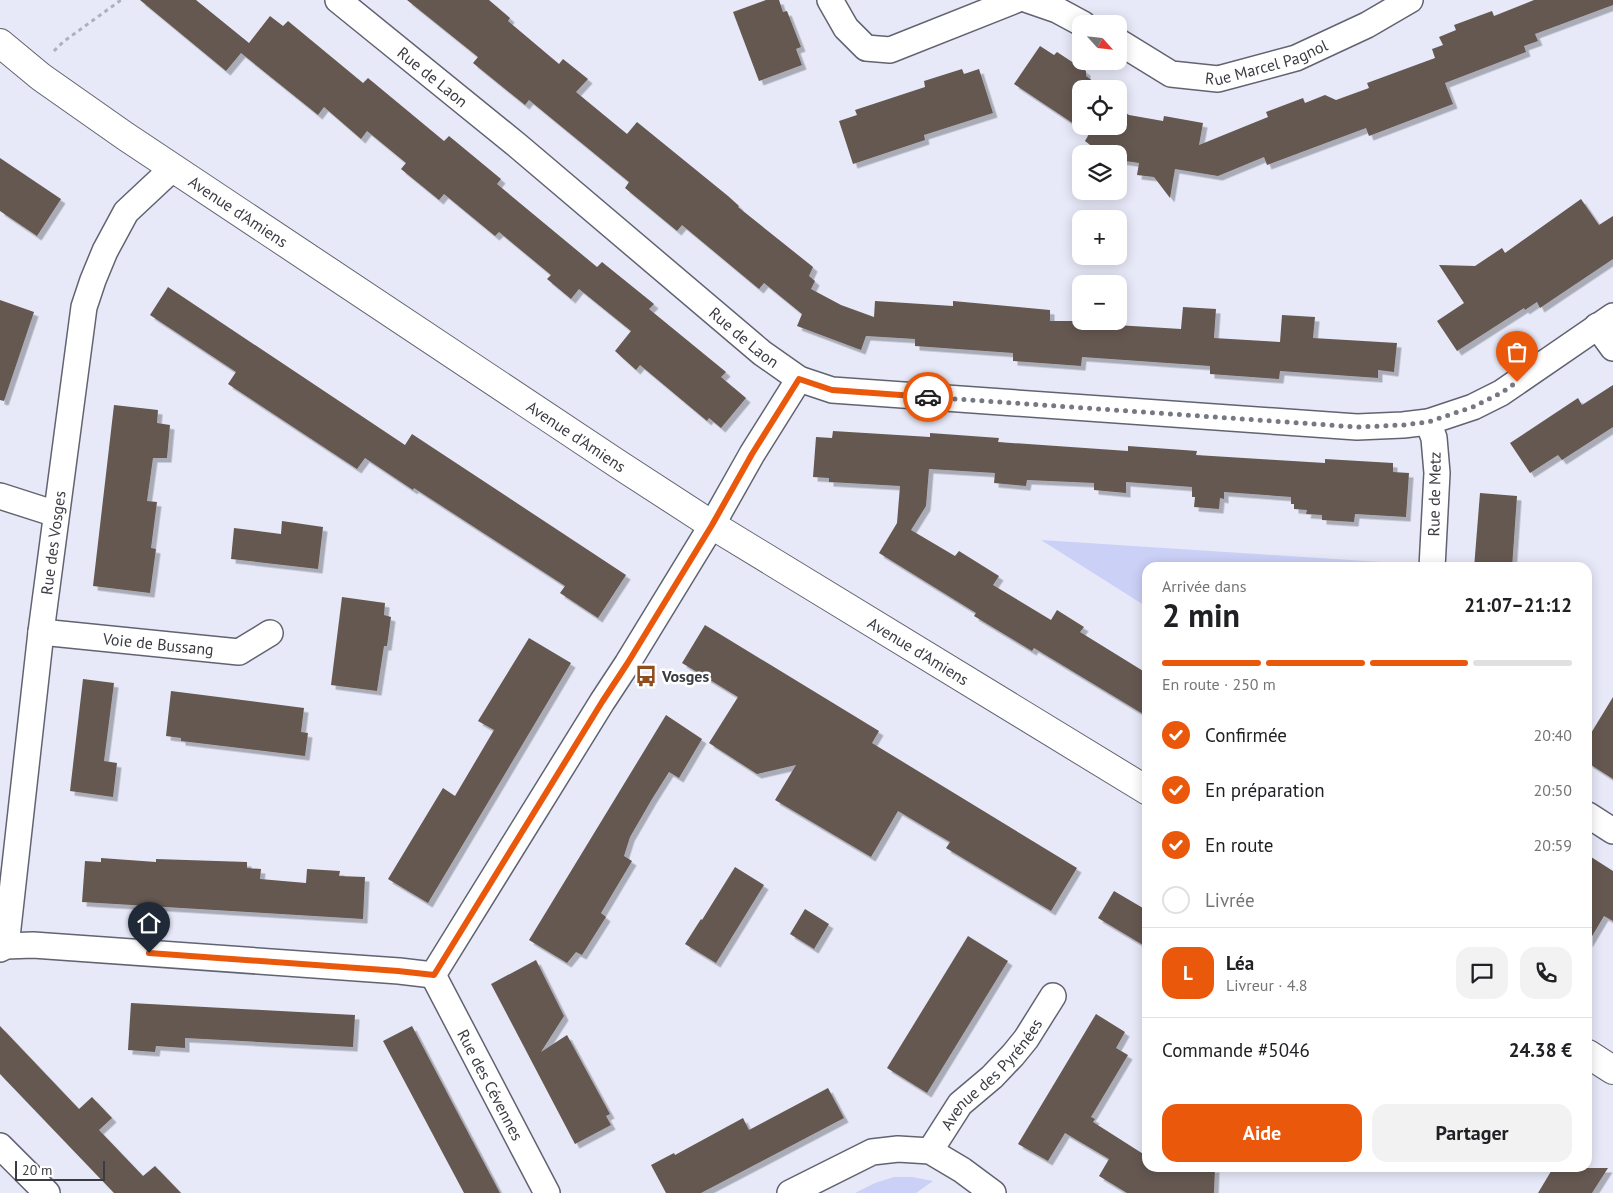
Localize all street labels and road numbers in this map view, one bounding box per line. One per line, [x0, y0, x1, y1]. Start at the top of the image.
street label: Rue Marcel Pagnol [1204, 35, 1331, 90]
street label: Rue de Laon [394, 42, 472, 111]
street label: Avenue d'Amiens [185, 171, 292, 252]
street label: Rue de Laon [705, 303, 783, 372]
street label: Avenue d'Amiens [523, 396, 630, 477]
street label: Rue de Metz [1423, 451, 1445, 537]
street label: Rue des Vosges [36, 489, 70, 596]
street label: Avenue d'Amiens [864, 613, 973, 690]
street label: Voie de Bussang [101, 628, 215, 659]
street label: Avenue des Pyrénées [936, 1015, 1046, 1134]
street label: Rue des Cévennes [453, 1026, 528, 1144]

